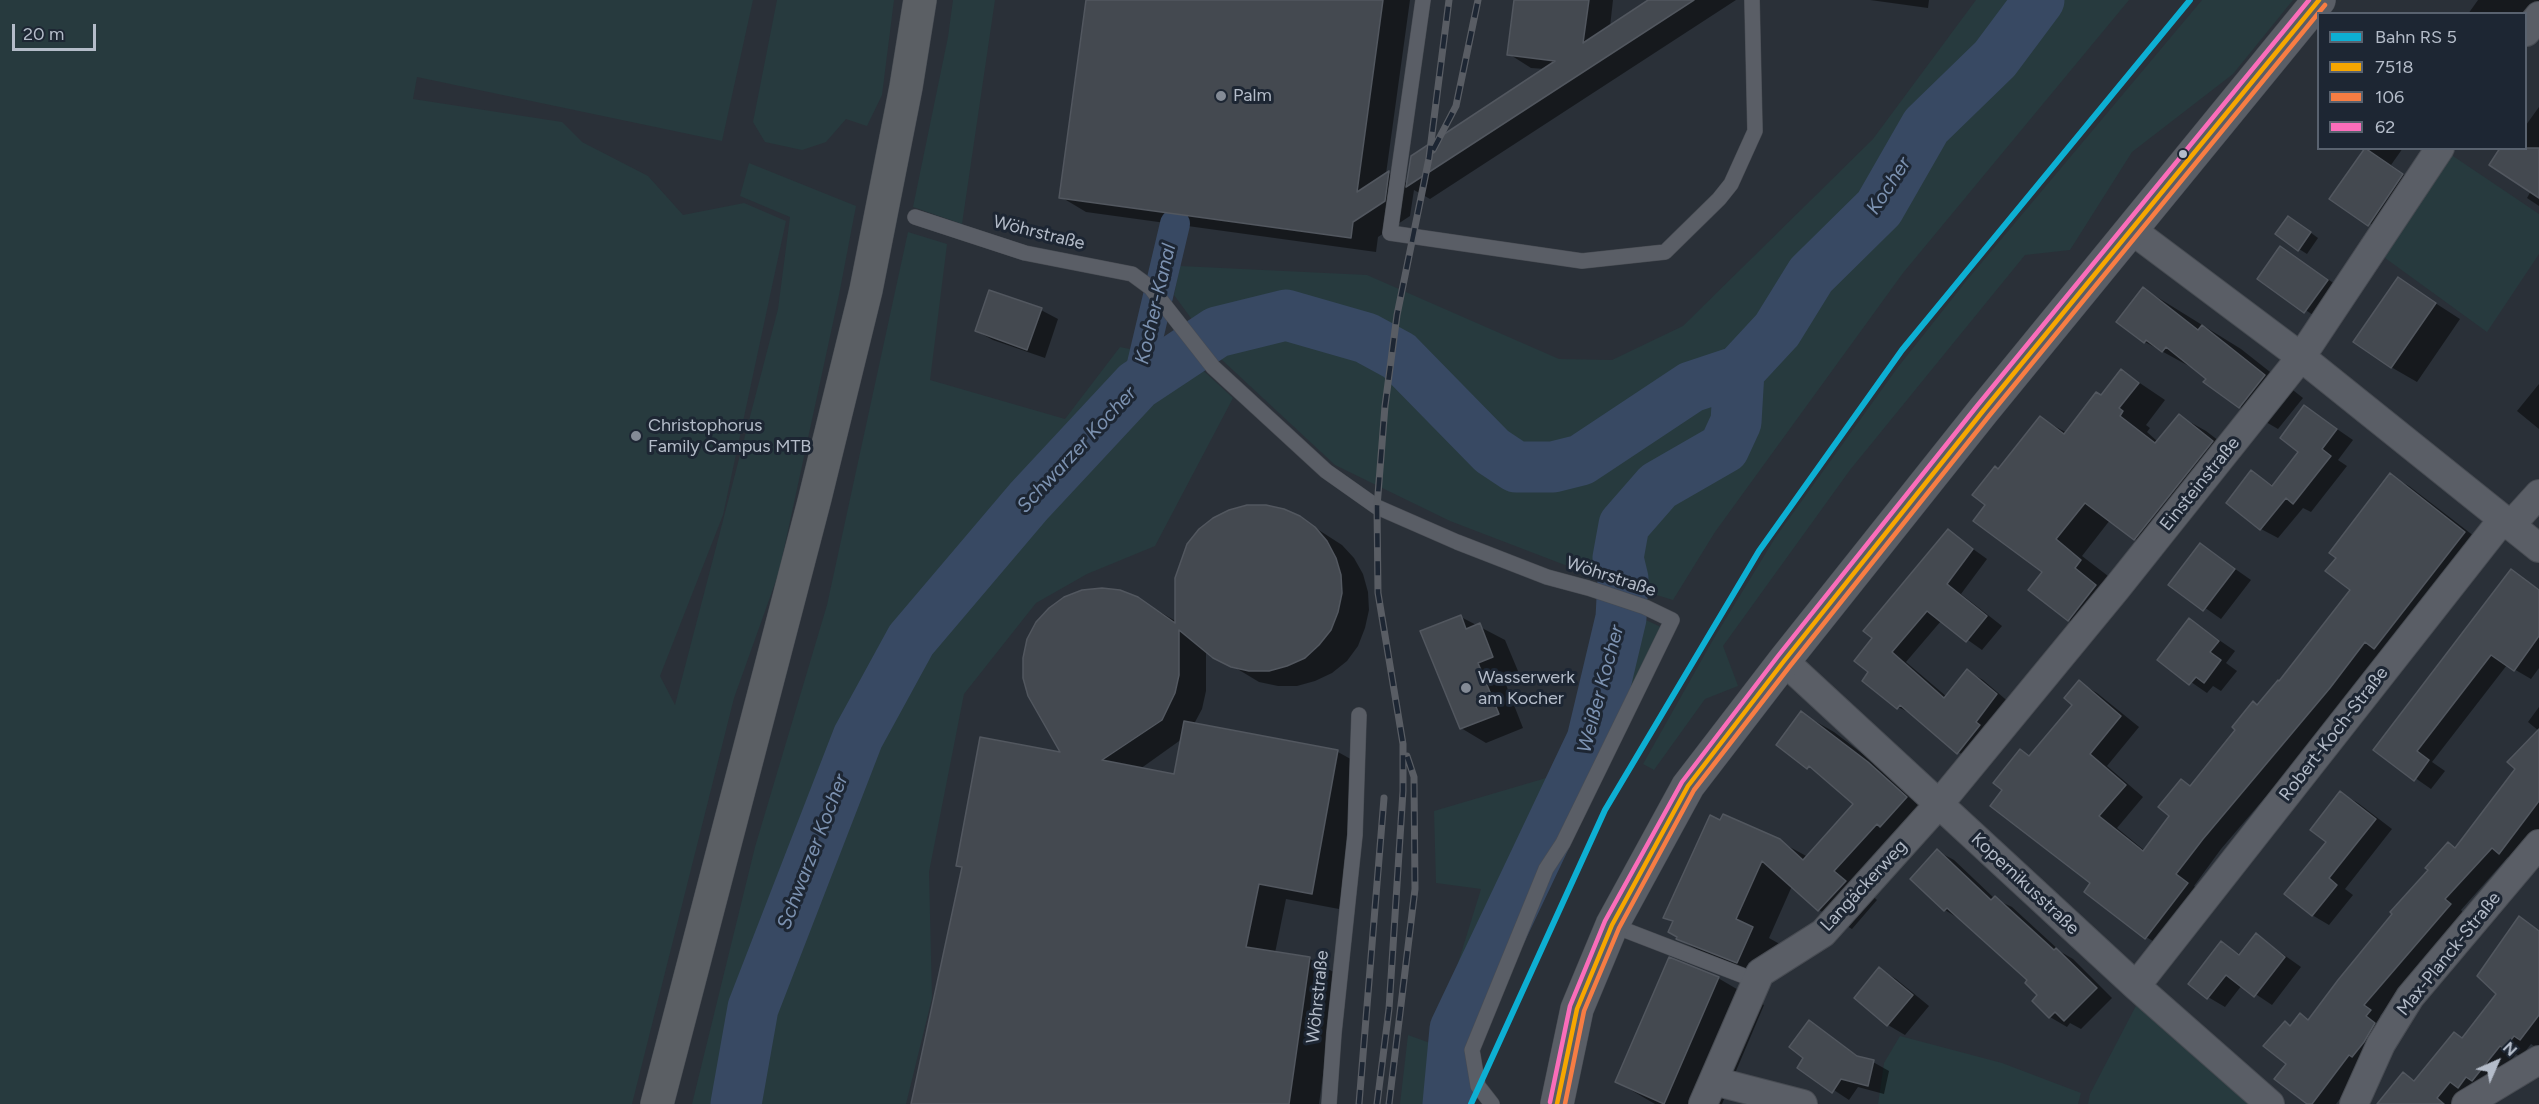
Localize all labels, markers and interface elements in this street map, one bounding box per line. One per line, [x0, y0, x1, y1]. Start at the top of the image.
scale bar [15, 12, 99, 50]
legend [2317, 12, 2527, 150]
text: 20 m [23, 23, 64, 45]
text: Bahn RS 5 [2375, 26, 2457, 48]
text: 7518 [2375, 56, 2414, 78]
place label: Palm [1233, 85, 1272, 107]
text: 106 [2375, 86, 2404, 108]
marker: Palm [1214, 89, 1228, 103]
text: 62 [2375, 116, 2395, 138]
unlabelled marker [2177, 148, 2189, 160]
water label: Kocher [1862, 153, 1916, 219]
street label: Wöhrstraße [991, 211, 1087, 255]
water label: Kocher-Kanal [1130, 241, 1182, 367]
water label: Schwarzer Kocher [1012, 382, 1142, 518]
place label: Christophorus Family Campus MTB [648, 415, 811, 458]
marker: Christophorus Family Campus MTB [629, 429, 643, 443]
street label: Einsteinstraße [2156, 433, 2244, 535]
street label: Wöhrstraße [1563, 552, 1659, 602]
water label: Weißer Kocher [1572, 622, 1630, 756]
street label: Robert-Koch-Straße [2275, 663, 2393, 805]
place label: Wasserwerk am Kocher [1478, 667, 1575, 710]
marker: Wasserwerk am Kocher [1459, 681, 1473, 695]
water label: Schwarzer Kocher [772, 771, 854, 933]
street label: Kopernikusstraße [1967, 828, 2083, 940]
street label: Langäckerweg [1816, 836, 1912, 936]
street label: Max-Planck-Straße [2392, 888, 2506, 1020]
street label: Wöhrstraße [1302, 949, 1334, 1045]
north arrow [2467, 1032, 2527, 1092]
text: N [2499, 1038, 2521, 1060]

